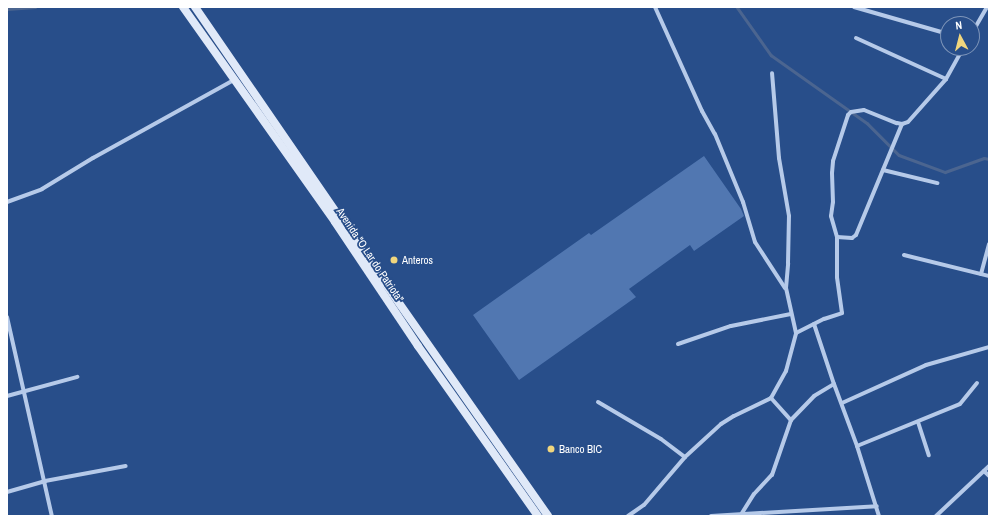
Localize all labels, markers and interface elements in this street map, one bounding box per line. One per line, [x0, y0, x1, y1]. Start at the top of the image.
north arrow [940, 16, 980, 56]
text: N [955, 18, 963, 32]
street label: Avenida "O Lar do Patriota" [333, 205, 407, 305]
place label: Anteros [402, 253, 433, 267]
marker: Anteros [389, 255, 399, 265]
place label: Banco BIC [559, 442, 602, 456]
marker: Banco BIC [546, 444, 556, 454]

